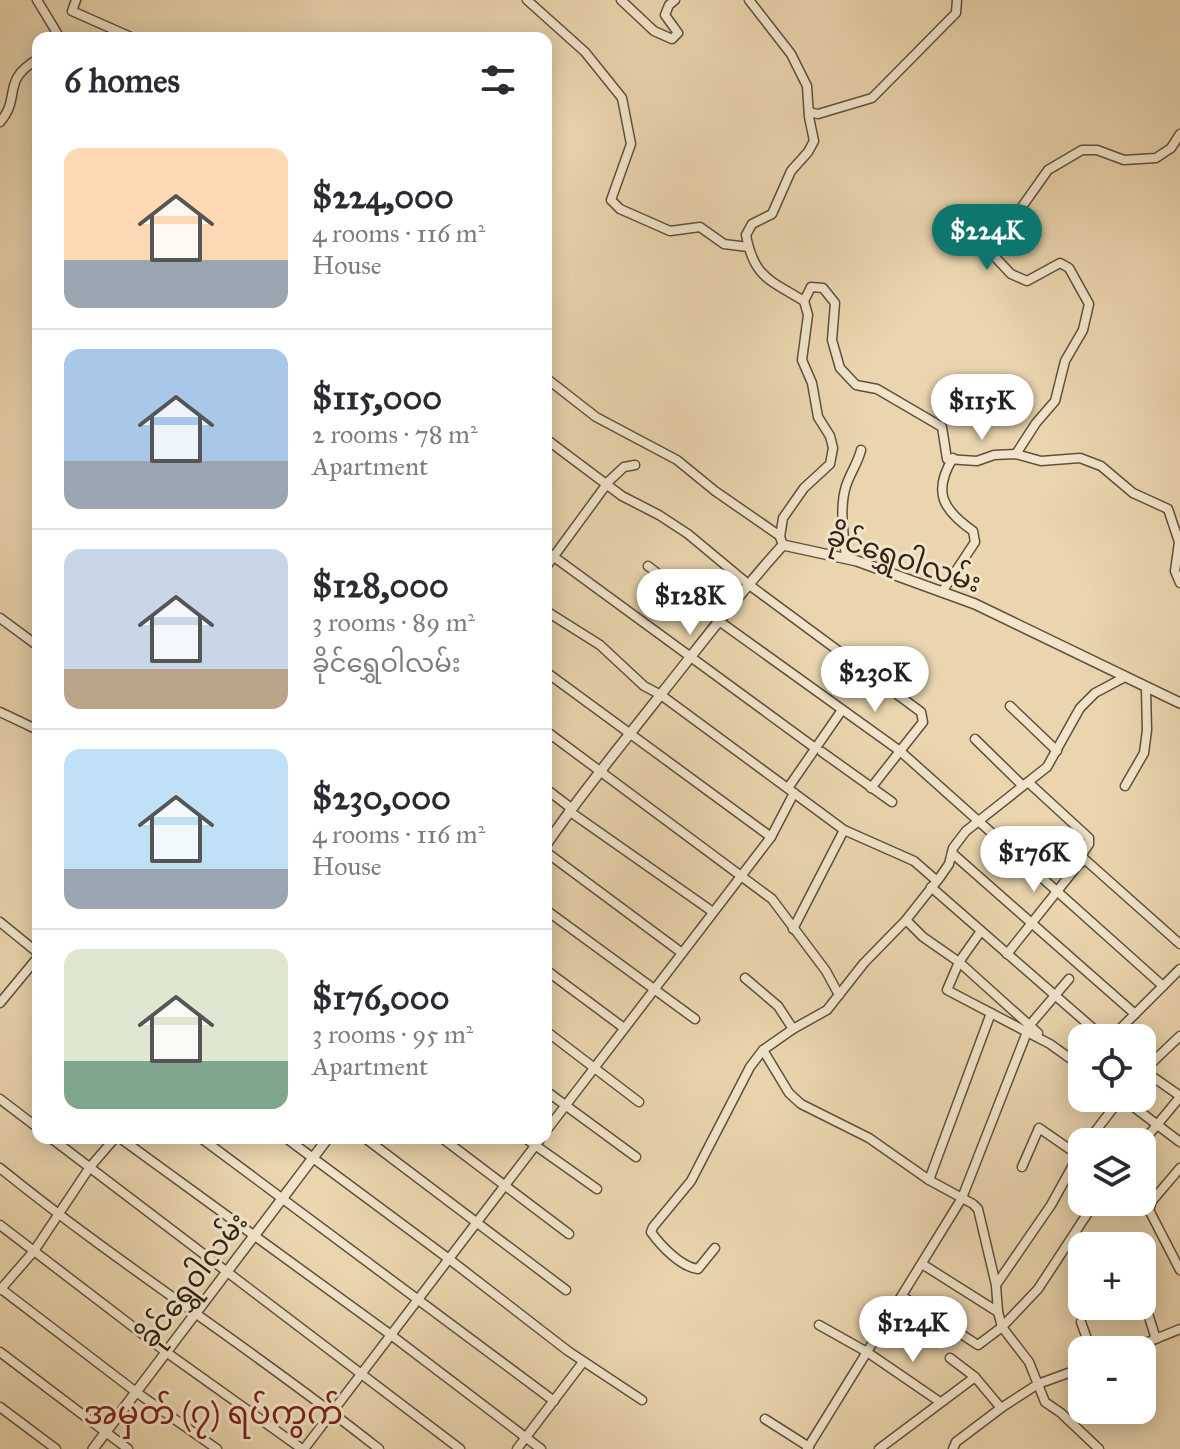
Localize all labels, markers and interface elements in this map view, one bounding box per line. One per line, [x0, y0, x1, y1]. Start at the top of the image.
icon: filters [476, 58, 520, 102]
text: 6 homes [64, 60, 180, 101]
text: $224,000 [312, 176, 454, 217]
icon: home [128, 180, 224, 276]
pin: $224K [931, 204, 1043, 272]
text: $224K [950, 214, 1024, 246]
text: 4 rooms · 116 m² [312, 217, 485, 249]
text: House [312, 249, 382, 281]
pin: $115K [926, 374, 1038, 442]
text: $115,000 [312, 377, 442, 418]
icon: home [128, 381, 224, 477]
text: $115K [949, 384, 1015, 416]
text: 2 rooms · 78 m² [312, 418, 477, 450]
text: Apartment [312, 450, 428, 482]
street label: ခိုင်ရွှေဝါလမ်း [821, 517, 986, 605]
text: $128,000 [312, 565, 449, 606]
pin: $128K [634, 569, 746, 637]
text: $128K [655, 579, 725, 611]
icon: home [128, 581, 224, 677]
text: 3 rooms · 89 m² [312, 606, 475, 638]
pin: $230K [819, 646, 931, 714]
text: ခိုင်ရွှေဝါလမ်း [312, 647, 461, 679]
text: $230K [839, 656, 911, 688]
text: $230,000 [312, 777, 451, 818]
icon: home [128, 781, 224, 877]
text: 4 rooms · 116 m² [312, 818, 485, 850]
pin: $176K [978, 826, 1090, 894]
text: $176K [998, 836, 1070, 868]
text: House [312, 850, 382, 882]
text: $176,000 [312, 977, 449, 1018]
icon: home [128, 981, 224, 1077]
text: 3 rooms · 95 m² [312, 1018, 473, 1050]
map controls [1068, 1024, 1156, 1424]
button: locate [1068, 1024, 1156, 1112]
text: Apartment [312, 1050, 428, 1082]
button: layers [1068, 1128, 1156, 1216]
street label: ခိုင်ရွှေဝါလမ်း [130, 1205, 259, 1358]
button: + [1068, 1232, 1156, 1320]
pin: $124K [857, 1296, 969, 1364]
text: $124K [877, 1306, 949, 1338]
button: − [1068, 1336, 1156, 1424]
district label: အမှတ် (၇) ရပ်ကွက် [83, 1390, 343, 1439]

